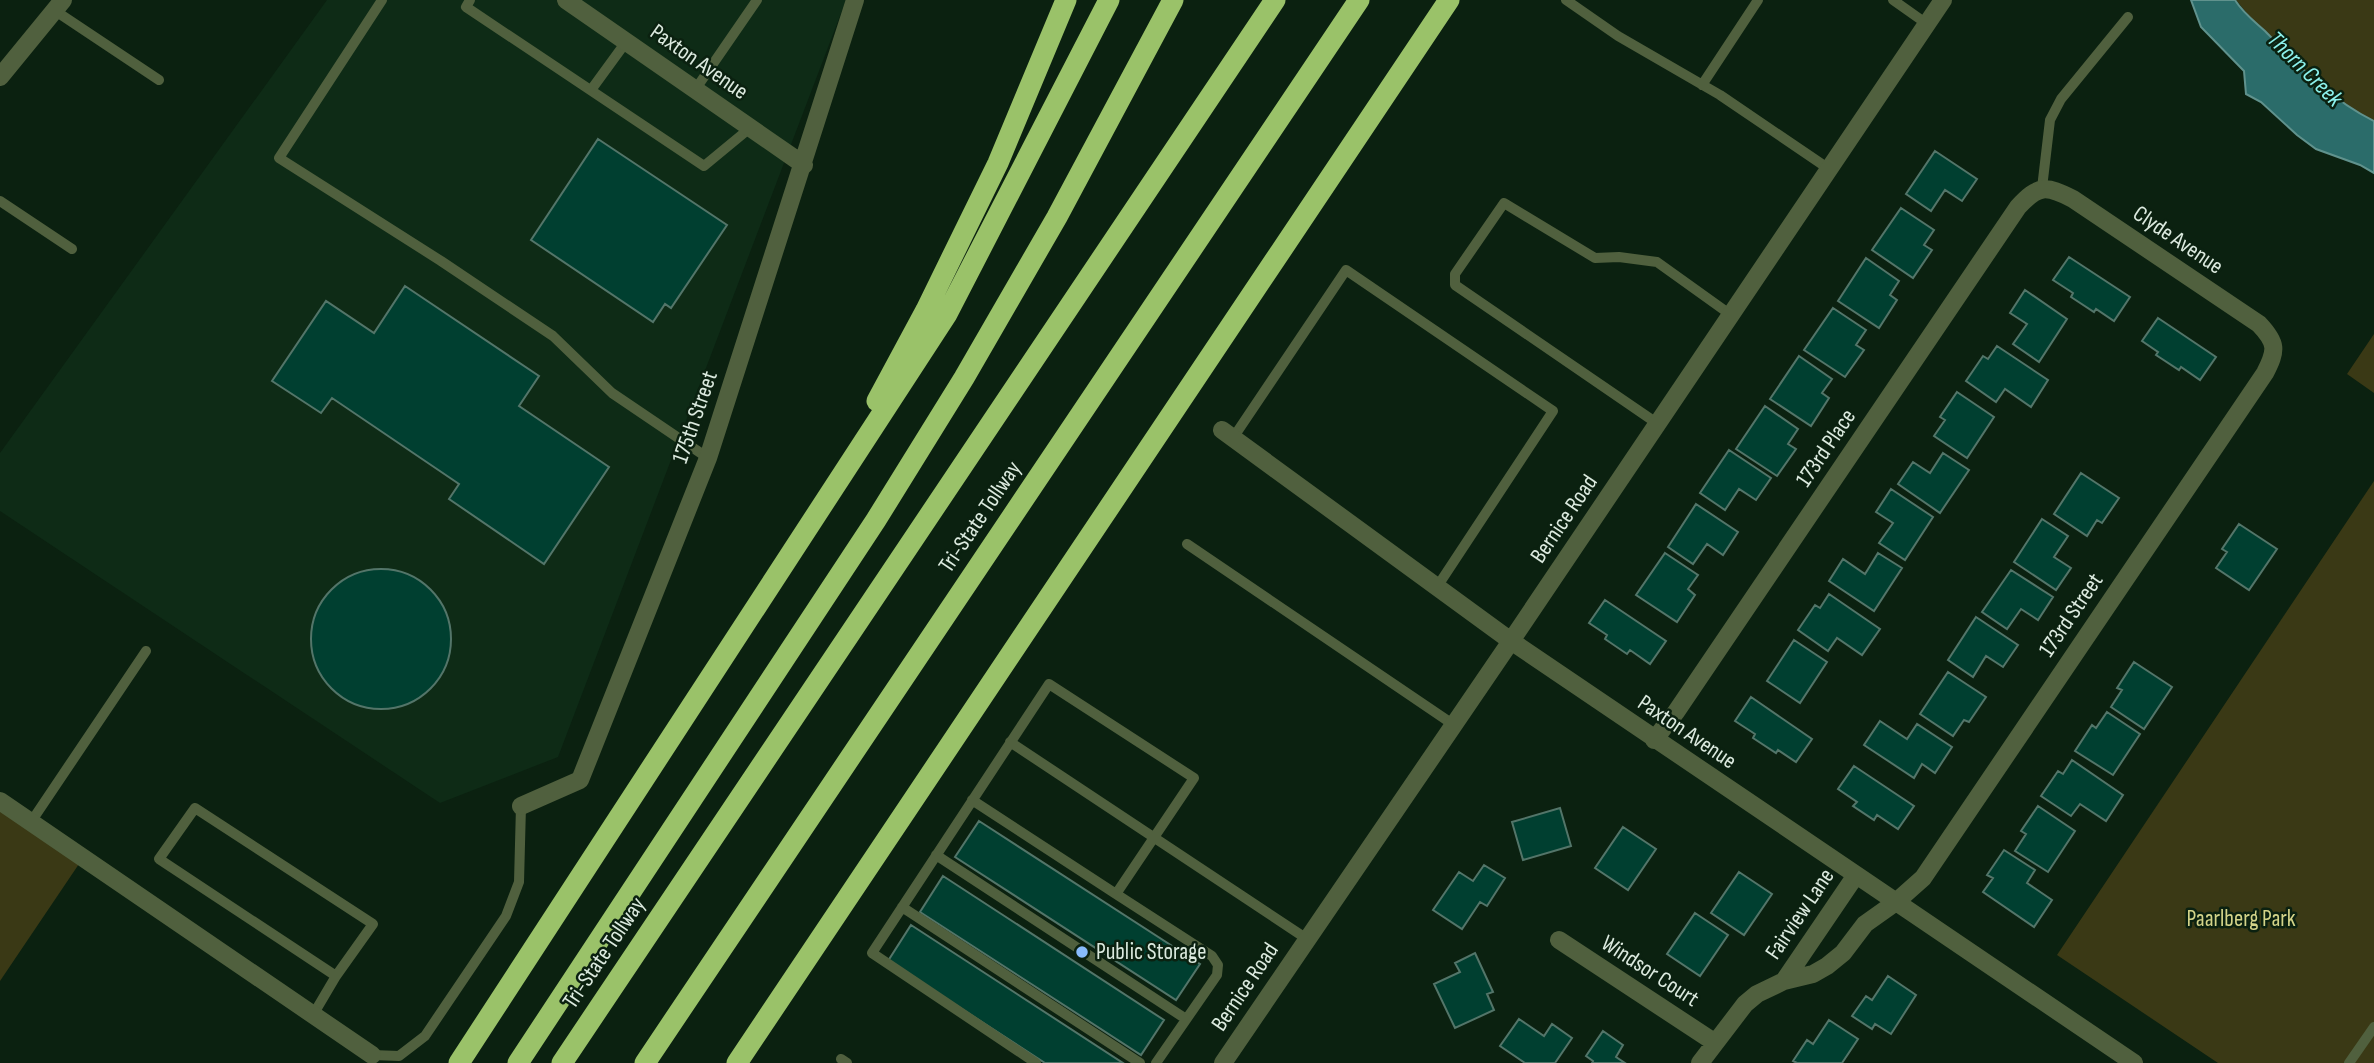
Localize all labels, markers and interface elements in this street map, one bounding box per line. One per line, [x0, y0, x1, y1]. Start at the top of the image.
street label: Paxton Avenue [645, 18, 753, 106]
water label: Thorn Creek [2261, 25, 2350, 114]
street label: Clyde Avenue [2128, 200, 2228, 280]
street label: 175th Street [666, 367, 724, 467]
street label: 173rd Place [1790, 404, 1862, 492]
street label: Tri-State Tollway [933, 456, 1028, 578]
street label: Bernice Road [1524, 469, 1604, 569]
street label: 173rd Street [2033, 568, 2109, 662]
street label: Paxton Avenue [1632, 689, 1742, 775]
street label: Fairview Lane [1759, 863, 1841, 965]
street label: Tri-State Tollway [557, 892, 652, 1014]
park label: Paarlberg Park [2186, 905, 2296, 933]
street label: Windsor Court [1596, 929, 1704, 1013]
street label: Bernice Road [1205, 937, 1285, 1037]
place label: Public Storage [1096, 938, 1206, 966]
marker: Public Storage [1074, 944, 1090, 960]

